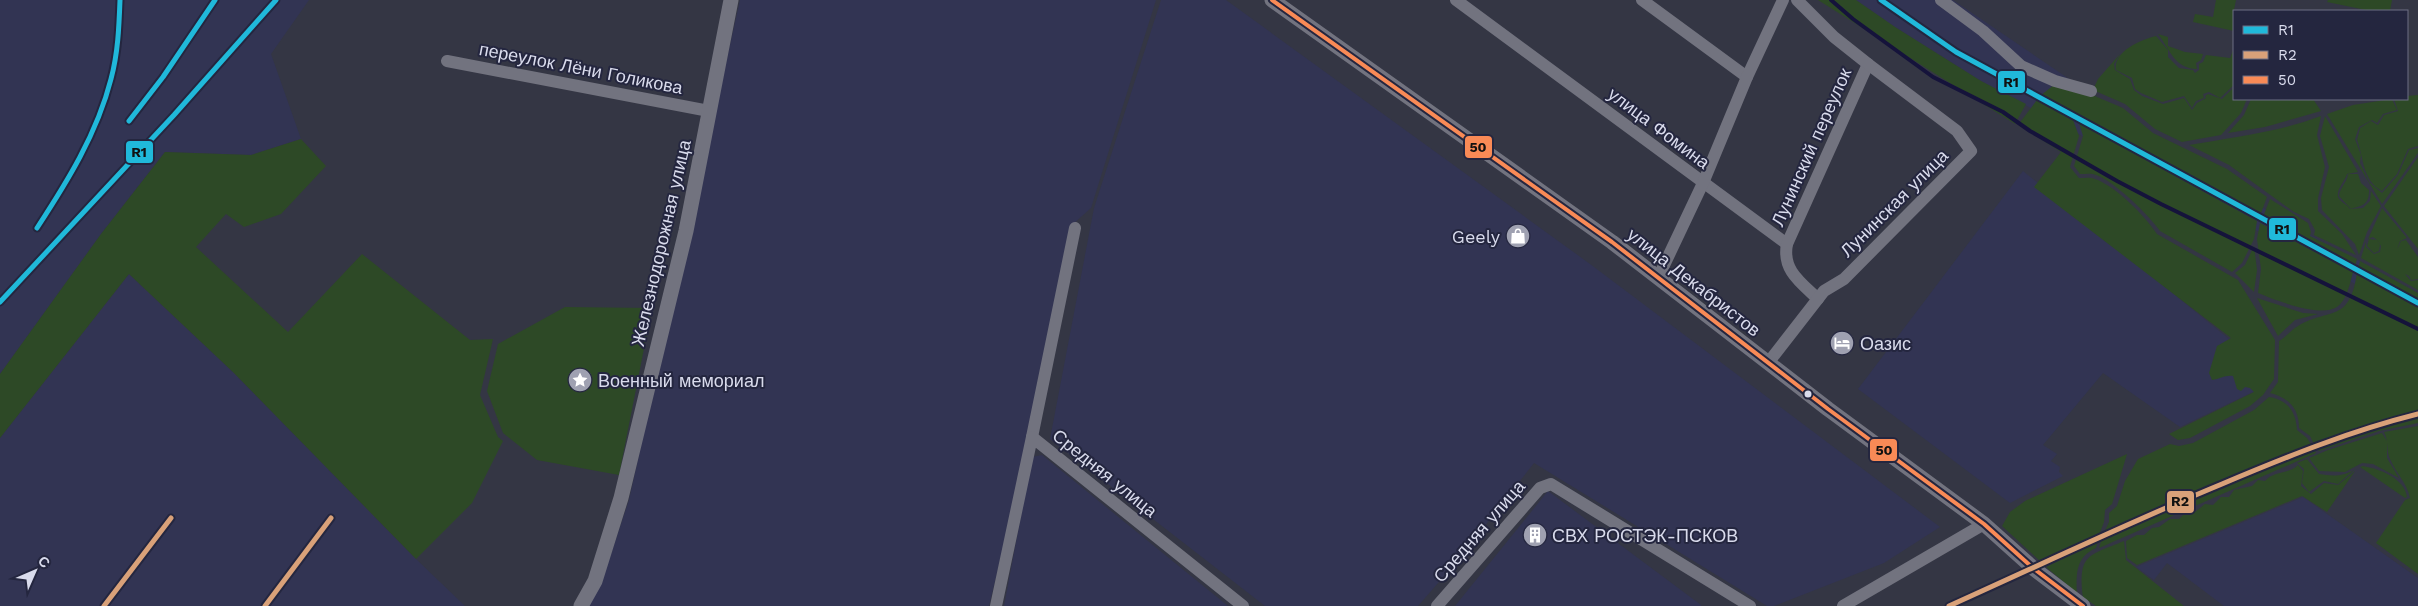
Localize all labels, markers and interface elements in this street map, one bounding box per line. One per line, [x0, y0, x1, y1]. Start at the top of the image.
legend [2233, 10, 2408, 100]
text: R1 [2278, 21, 2294, 39]
street label: переулок Лёни Голикова [477, 38, 686, 98]
text: R2 [2278, 46, 2297, 64]
street label: Лунинский переулок [1767, 65, 1855, 229]
line badge: R1 [1997, 70, 2026, 94]
text: 50 [2278, 71, 2296, 89]
text: R1 [2003, 74, 2019, 90]
street label: улица Фомина [1604, 83, 1715, 174]
line badge: 50 [1464, 135, 1493, 159]
street label: Железнодорожная улица [627, 137, 695, 348]
text: 50 [1469, 139, 1487, 155]
line badge: R1 [125, 140, 154, 164]
text: R1 [131, 144, 147, 160]
street label: Лунинская улица [1836, 144, 1953, 261]
line badge: R1 [2268, 217, 2297, 241]
text: R1 [2274, 221, 2290, 237]
shop icon: Geely [1505, 223, 1531, 249]
street label: улица Декабристов [1623, 224, 1765, 340]
place label: Geely [1452, 226, 1501, 247]
hotel icon: Оазис [1829, 330, 1855, 356]
place label: Оазис [1860, 333, 1911, 354]
place icon: Военный мемориал [567, 367, 593, 393]
place label: Военный мемориал [598, 370, 764, 391]
unlabelled marker [1803, 389, 1813, 399]
street label: Средняя улица [1049, 425, 1162, 522]
line badge: 50 [1869, 438, 1898, 462]
text: 50 [1875, 442, 1893, 458]
street label: Средняя улица [1429, 475, 1530, 586]
line badge: R2 [2166, 490, 2195, 514]
text: R2 [2171, 493, 2189, 509]
building icon: СВХ РОСТЭК-ПСКОВ [1522, 522, 1548, 548]
place label: СВХ РОСТЭК-ПСКОВ [1552, 525, 1738, 546]
north arrow [10, 546, 60, 596]
text: С [35, 553, 53, 571]

